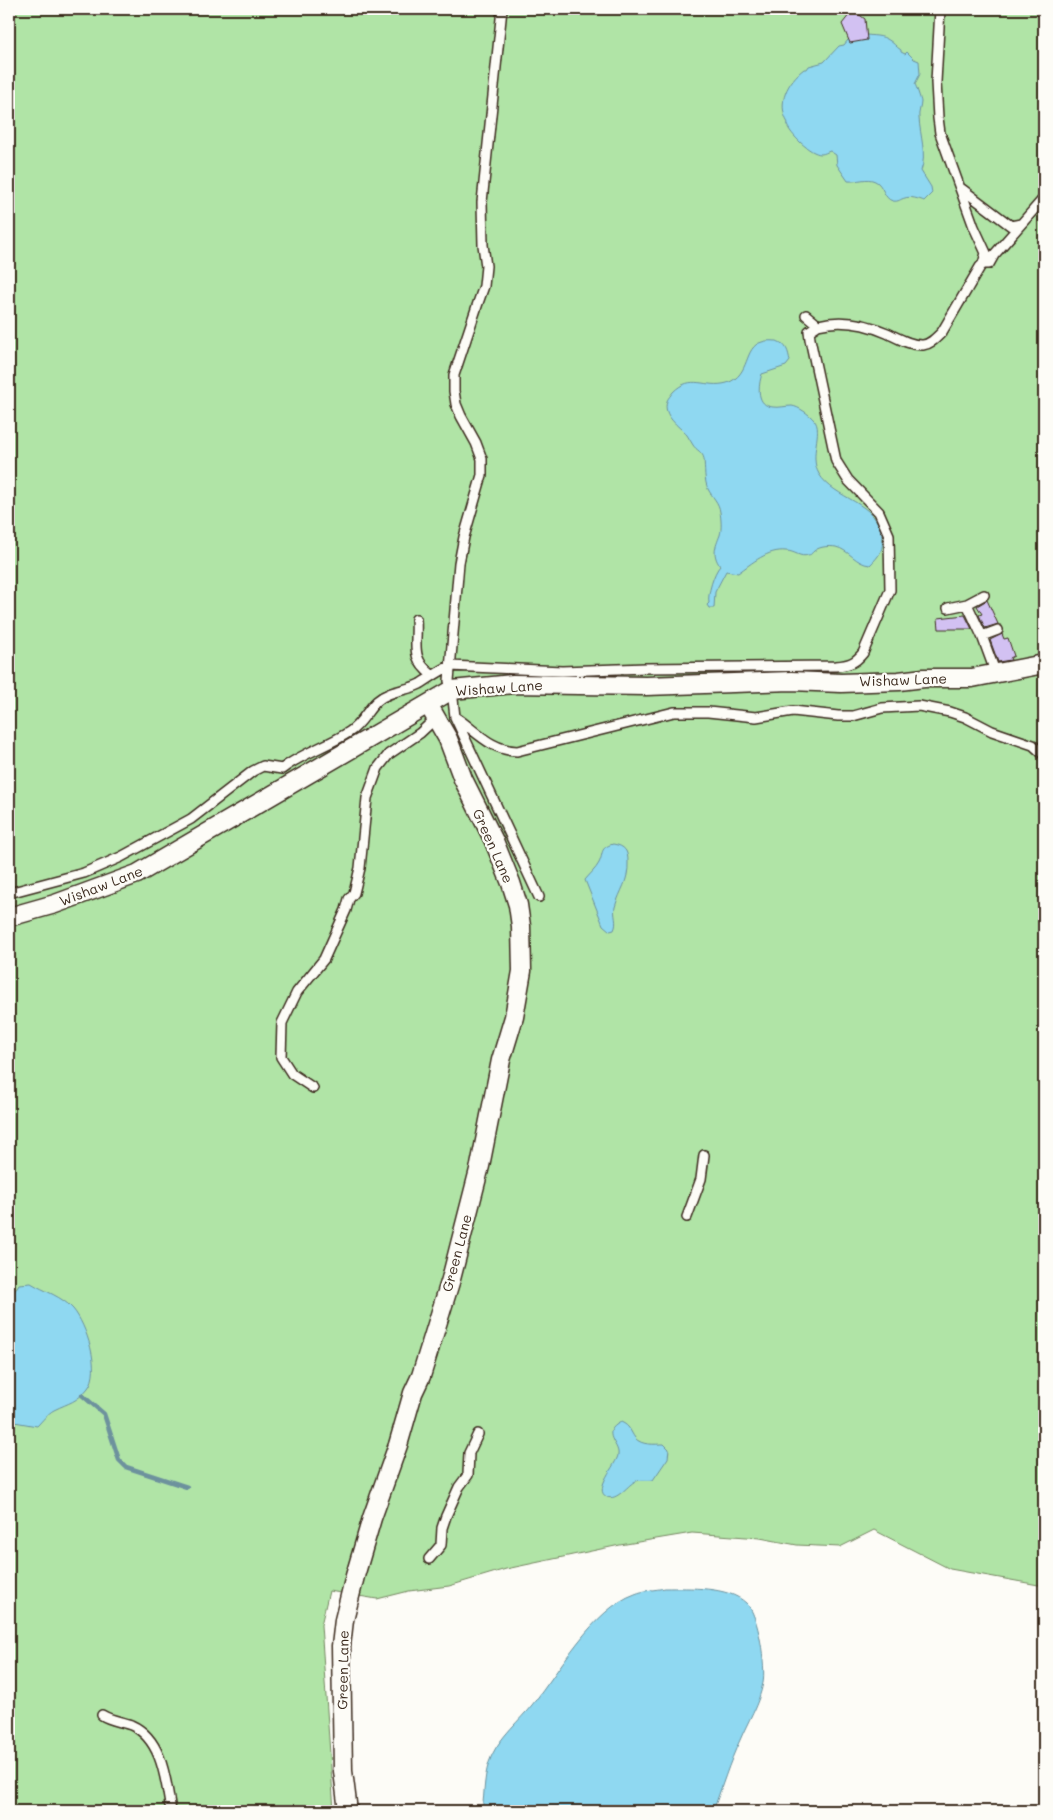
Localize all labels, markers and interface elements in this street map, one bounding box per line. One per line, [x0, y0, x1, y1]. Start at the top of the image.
street label: Wishaw Lane [859, 668, 947, 691]
street label: Wishaw Lane [454, 675, 543, 700]
street label: Green Lane [469, 806, 518, 886]
street label: Wishaw Lane [56, 861, 145, 910]
street label: Green Lane [437, 1212, 476, 1294]
street label: Green Lane [332, 1630, 353, 1710]

